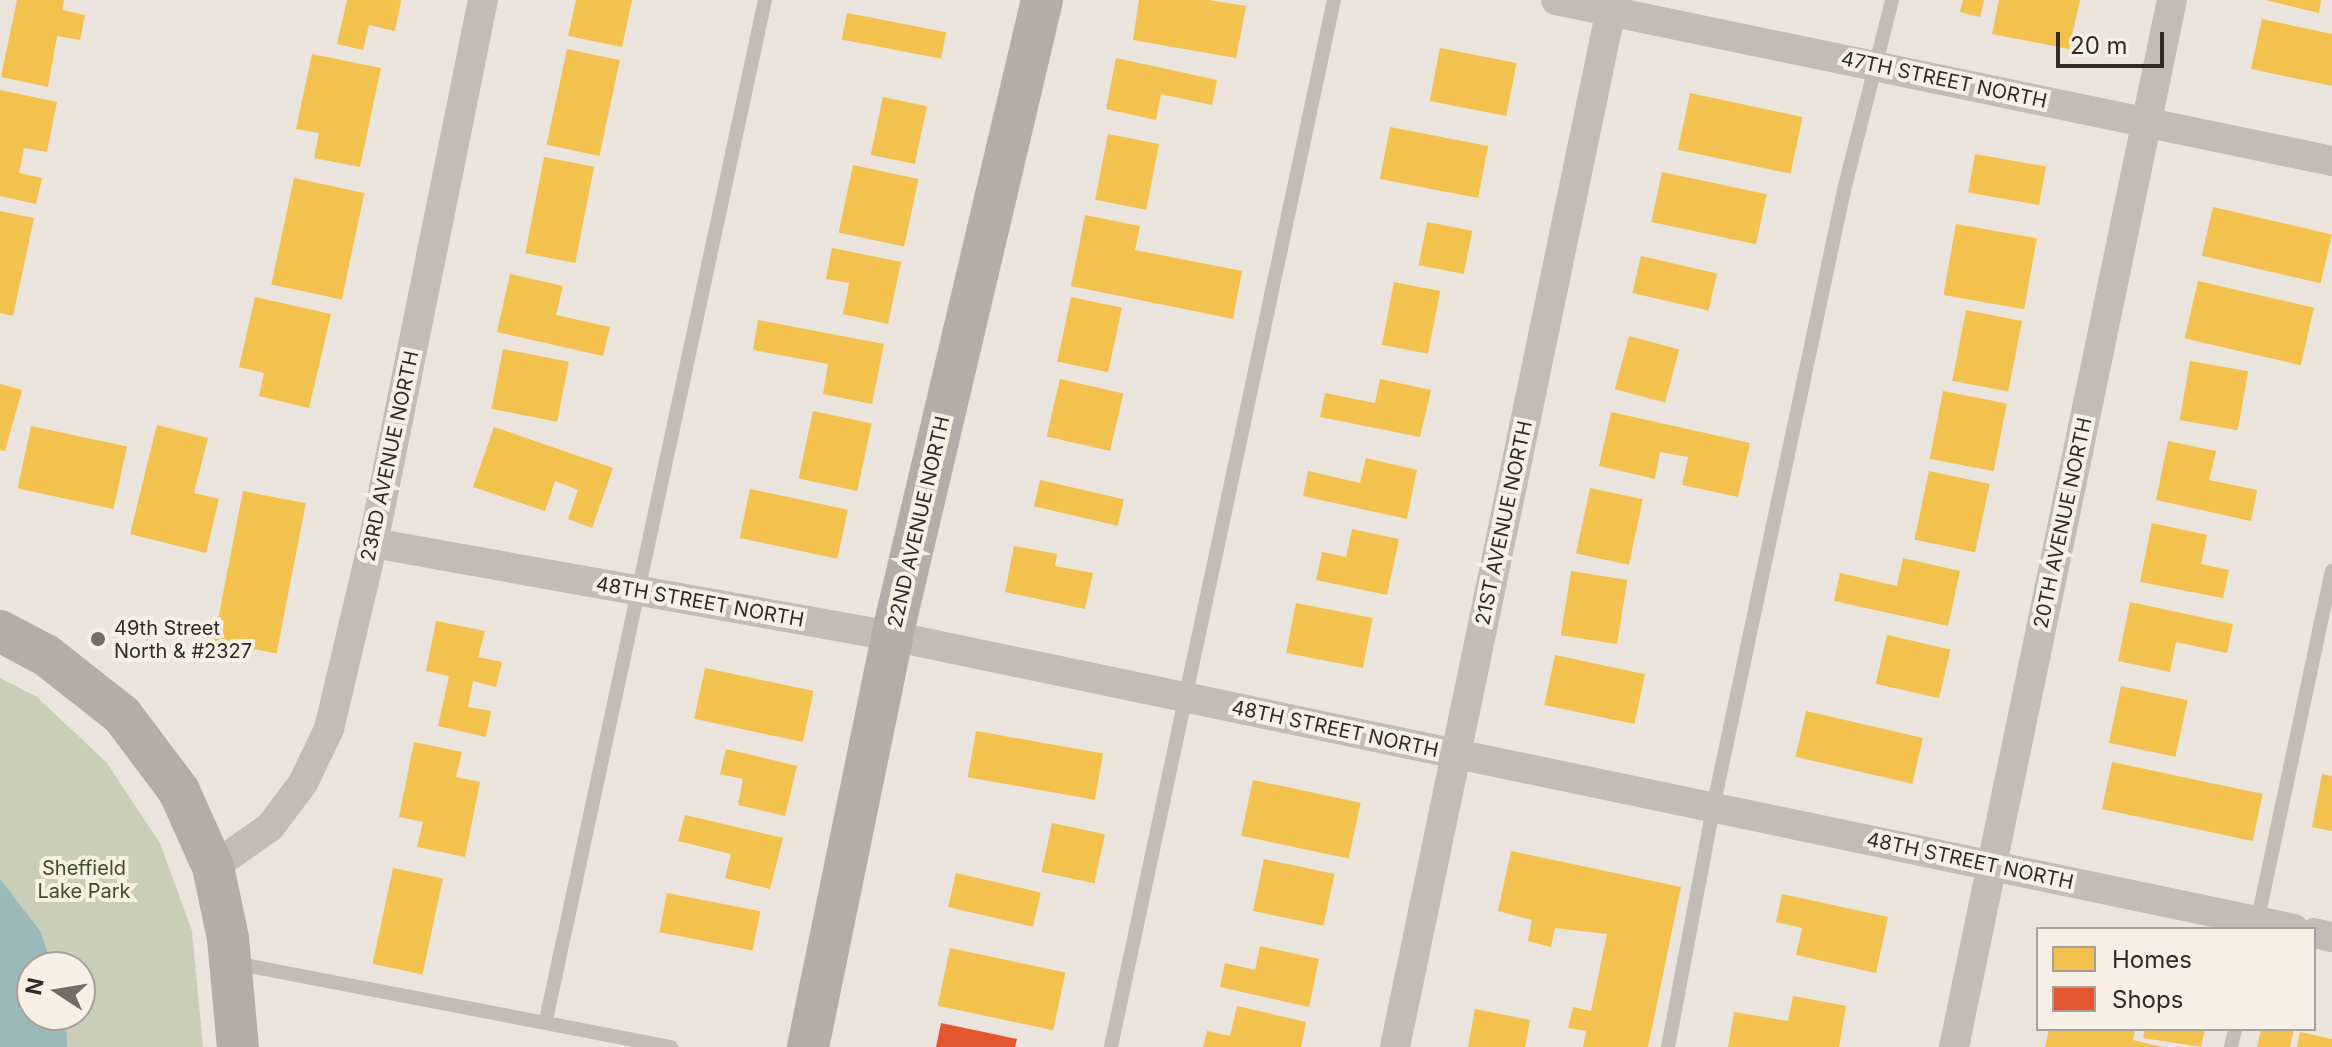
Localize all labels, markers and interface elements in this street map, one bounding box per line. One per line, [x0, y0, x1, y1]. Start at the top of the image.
scale bar [2060, 16, 2168, 66]
text: 20 m [2070, 31, 2128, 60]
street label: 47TH STREET NORTH [1839, 46, 2049, 114]
street label: 23RD AVENUE NORTH [356, 349, 424, 563]
street label: 22ND AVENUE NORTH [883, 414, 955, 630]
street label: 20TH AVENUE NORTH [2029, 415, 2097, 631]
street label: 21ST AVENUE NORTH [1471, 419, 1537, 627]
street label: 48TH STREET NORTH [594, 572, 806, 632]
place label: 49th Street North & #2327 [114, 616, 252, 663]
marker: 49th Street North & #2327 [89, 630, 107, 648]
street label: 48TH STREET NORTH [1229, 695, 1441, 763]
street label: 48TH STREET NORTH [1864, 827, 2076, 895]
park label: Sheffield Lake Park [37, 856, 131, 903]
legend [2036, 927, 2316, 1031]
text: Homes [2112, 945, 2192, 974]
north arrow [16, 951, 96, 1031]
text: N [20, 976, 49, 997]
text: Shops [2112, 985, 2183, 1014]

